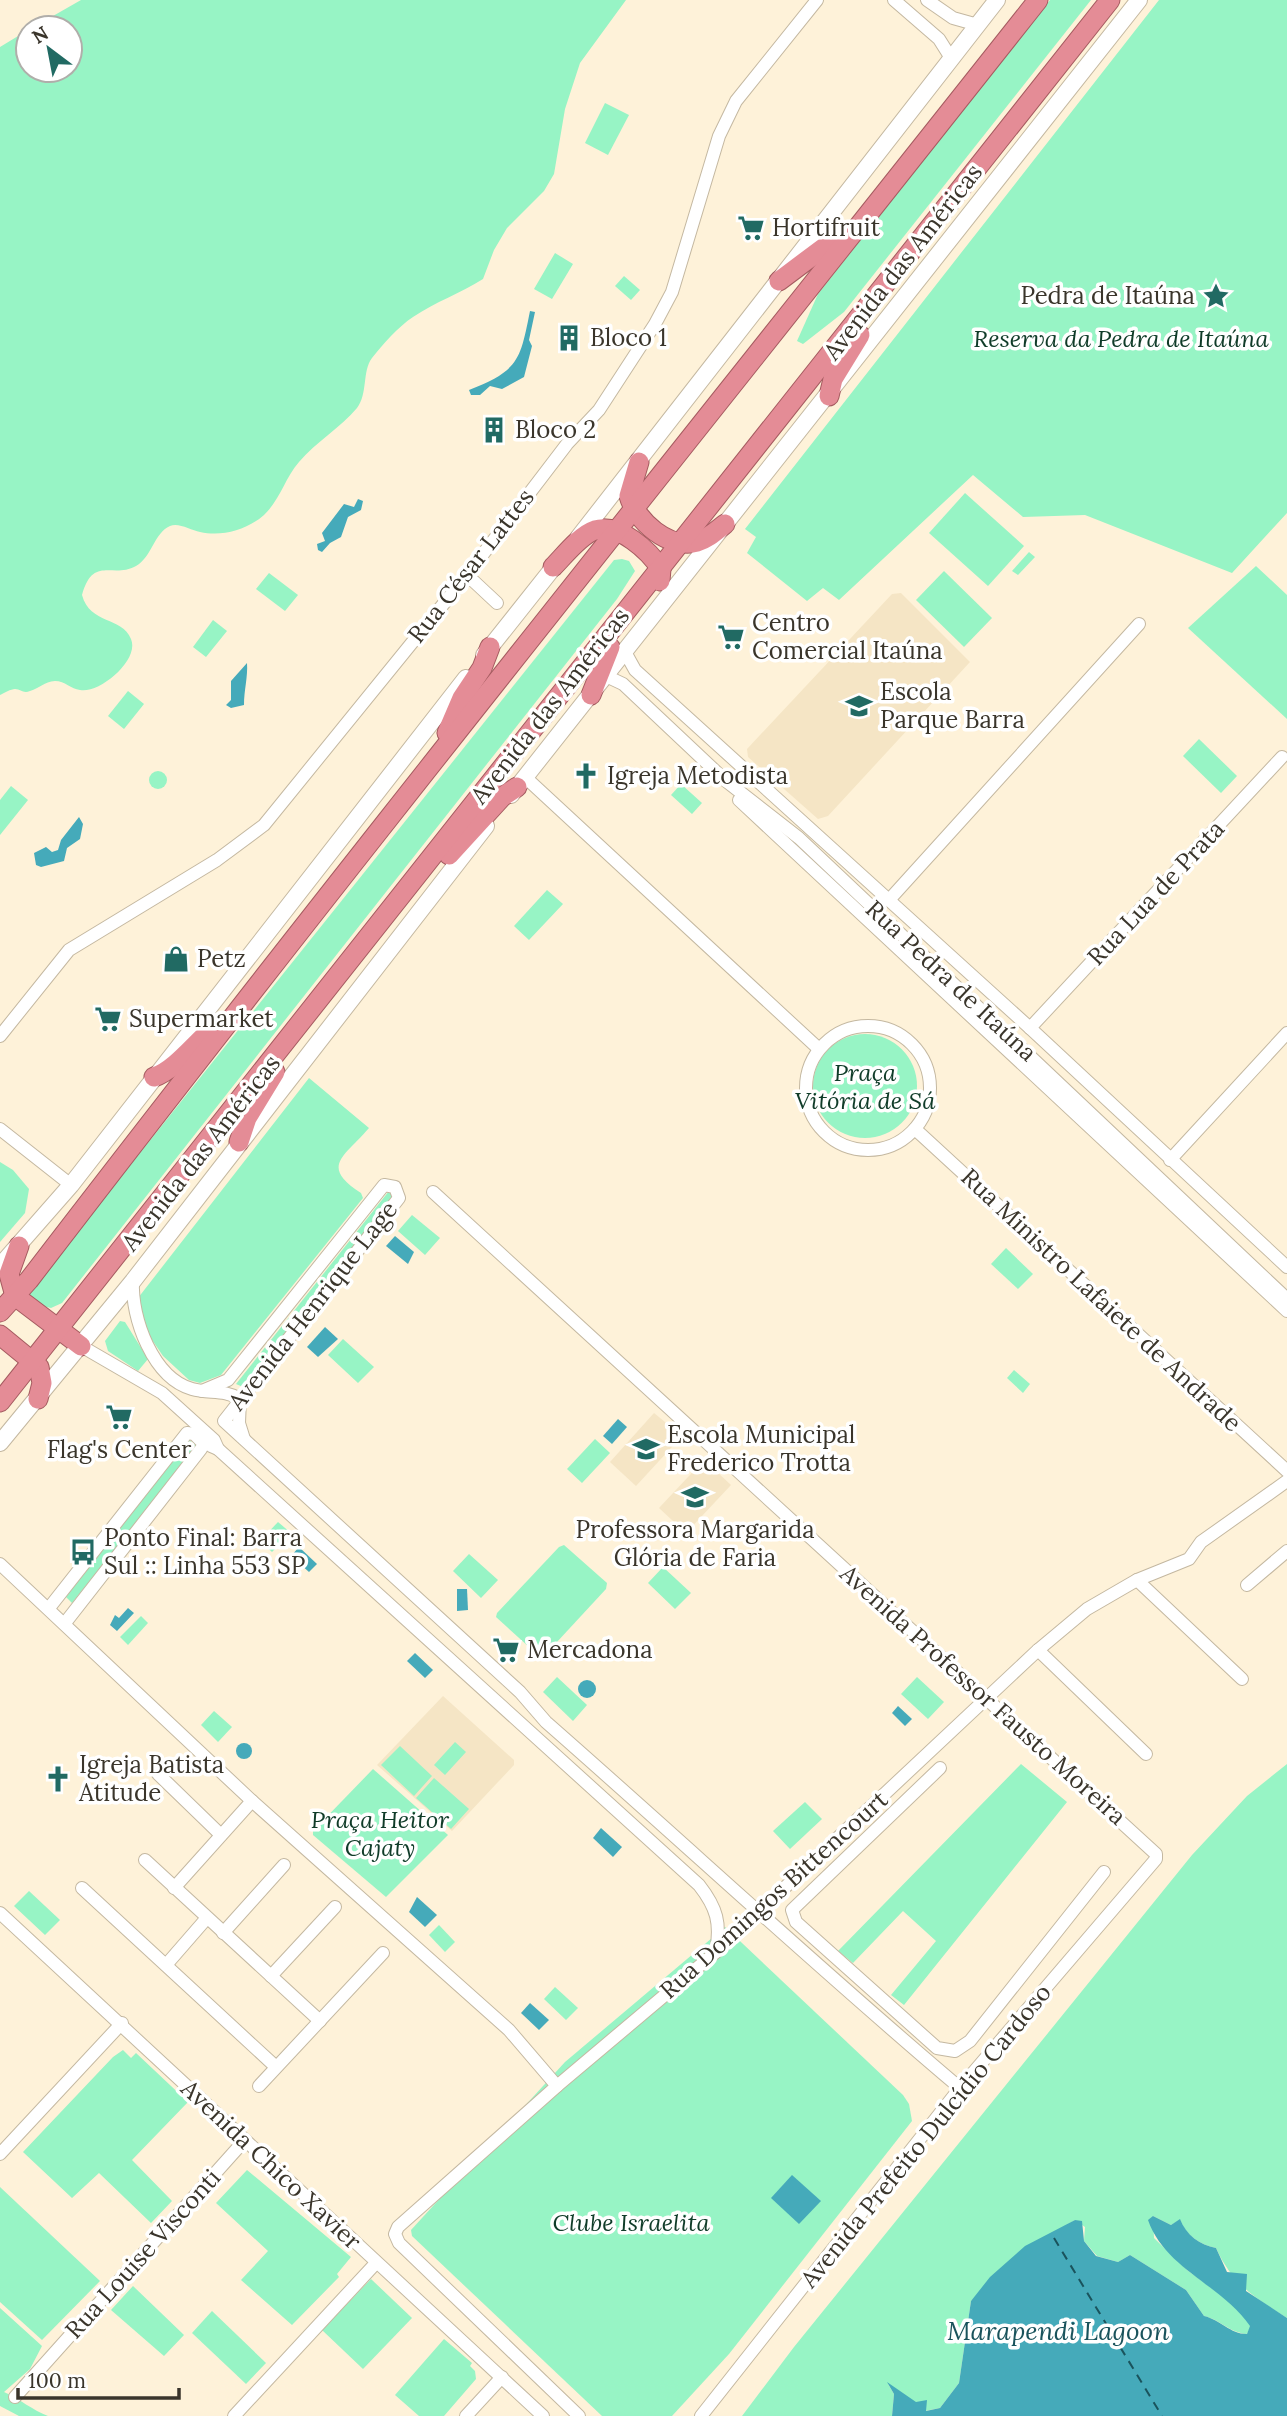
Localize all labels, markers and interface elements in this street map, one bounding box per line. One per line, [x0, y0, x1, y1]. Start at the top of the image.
north arrow [14, 14, 84, 84]
text: N [27, 20, 53, 49]
street label: Avenida das Américas [816, 157, 989, 367]
place label: Hortifruit [772, 212, 881, 243]
supermarket icon: Hortifruit [736, 213, 766, 243]
place label: Pedra de Itaúna [1020, 280, 1195, 311]
place icon: Pedra de Itaúna [1201, 281, 1231, 311]
place label: Bloco 1 [590, 322, 667, 353]
building icon: Bloco 1 [554, 323, 584, 353]
park label: Reserva da Pedra de Itaúna [973, 323, 1270, 354]
place label: Bloco 2 [515, 414, 596, 445]
building icon: Bloco 2 [479, 415, 509, 445]
street label: Rua César Lattes [401, 482, 541, 649]
street label: Avenida das Américas [463, 601, 636, 811]
place label: Centro Comercial Itaúna [752, 607, 943, 666]
supermarket icon: Centro Comercial Itaúna [716, 622, 746, 652]
place label: Escola Parque Barra [880, 676, 1025, 735]
school or university icon: Escola Parque Barra [844, 691, 874, 721]
place label: Igreja Metodista [607, 760, 788, 791]
church icon: Igreja Metodista [571, 761, 601, 791]
street label: Rua Lua de Prata [1080, 814, 1231, 972]
street label: Rua Pedra de Itaúna [859, 893, 1043, 1068]
place label: Petz [197, 943, 246, 974]
shop icon: Petz [161, 944, 191, 974]
place label: Supermarket [129, 1003, 274, 1034]
supermarket icon: Supermarket [93, 1004, 123, 1034]
street label: Avenida das Américas [114, 1048, 287, 1258]
park label: Praça Vitória de Sá [795, 1057, 936, 1116]
street label: Rua Ministro Lafaiete de Andrade [955, 1161, 1248, 1438]
street label: Avenida Henrique Lage [221, 1195, 404, 1417]
supermarket icon: Flag's Center [104, 1402, 134, 1432]
place label: Escola Municipal Frederico Trotta [667, 1419, 855, 1478]
place label: Flag's Center [47, 1434, 192, 1465]
school or university icon: Escola Municipal Frederico Trotta [631, 1434, 661, 1464]
school or university icon: Professora Margarida Glória de Faria [680, 1482, 710, 1512]
place label: Professora Margarida Glória de Faria [575, 1514, 815, 1573]
place label: Ponto Final: Barra Sul :: Linha 553 SP [104, 1522, 305, 1581]
bus stop icon: Ponto Final: Barra Sul :: Linha 553 SP [68, 1537, 98, 1567]
street label: Avenida Professor Fausto Moreira [833, 1557, 1133, 1831]
place label: Mercadona [527, 1634, 653, 1665]
supermarket icon: Mercadona [491, 1635, 521, 1665]
place label: Igreja Batista Atitude [78, 1749, 224, 1808]
church icon: Igreja Batista Atitude [43, 1764, 73, 1794]
street label: Rua Domingos Bittencourt [653, 1783, 895, 2005]
park label: Praça Heitor Cajaty [311, 1804, 449, 1863]
street label: Avenida Prefeito Dulcídio Cardoso [793, 1977, 1058, 2295]
street label: Avenida Chico Xavier [174, 2072, 368, 2257]
street label: Rua Louise Visconti [58, 2162, 227, 2345]
park label: Clube Israelita [552, 2207, 710, 2238]
water label: Marapendi Lagoon [947, 2314, 1169, 2347]
scale bar [18, 2356, 178, 2400]
text: 100 m [28, 2367, 86, 2394]

